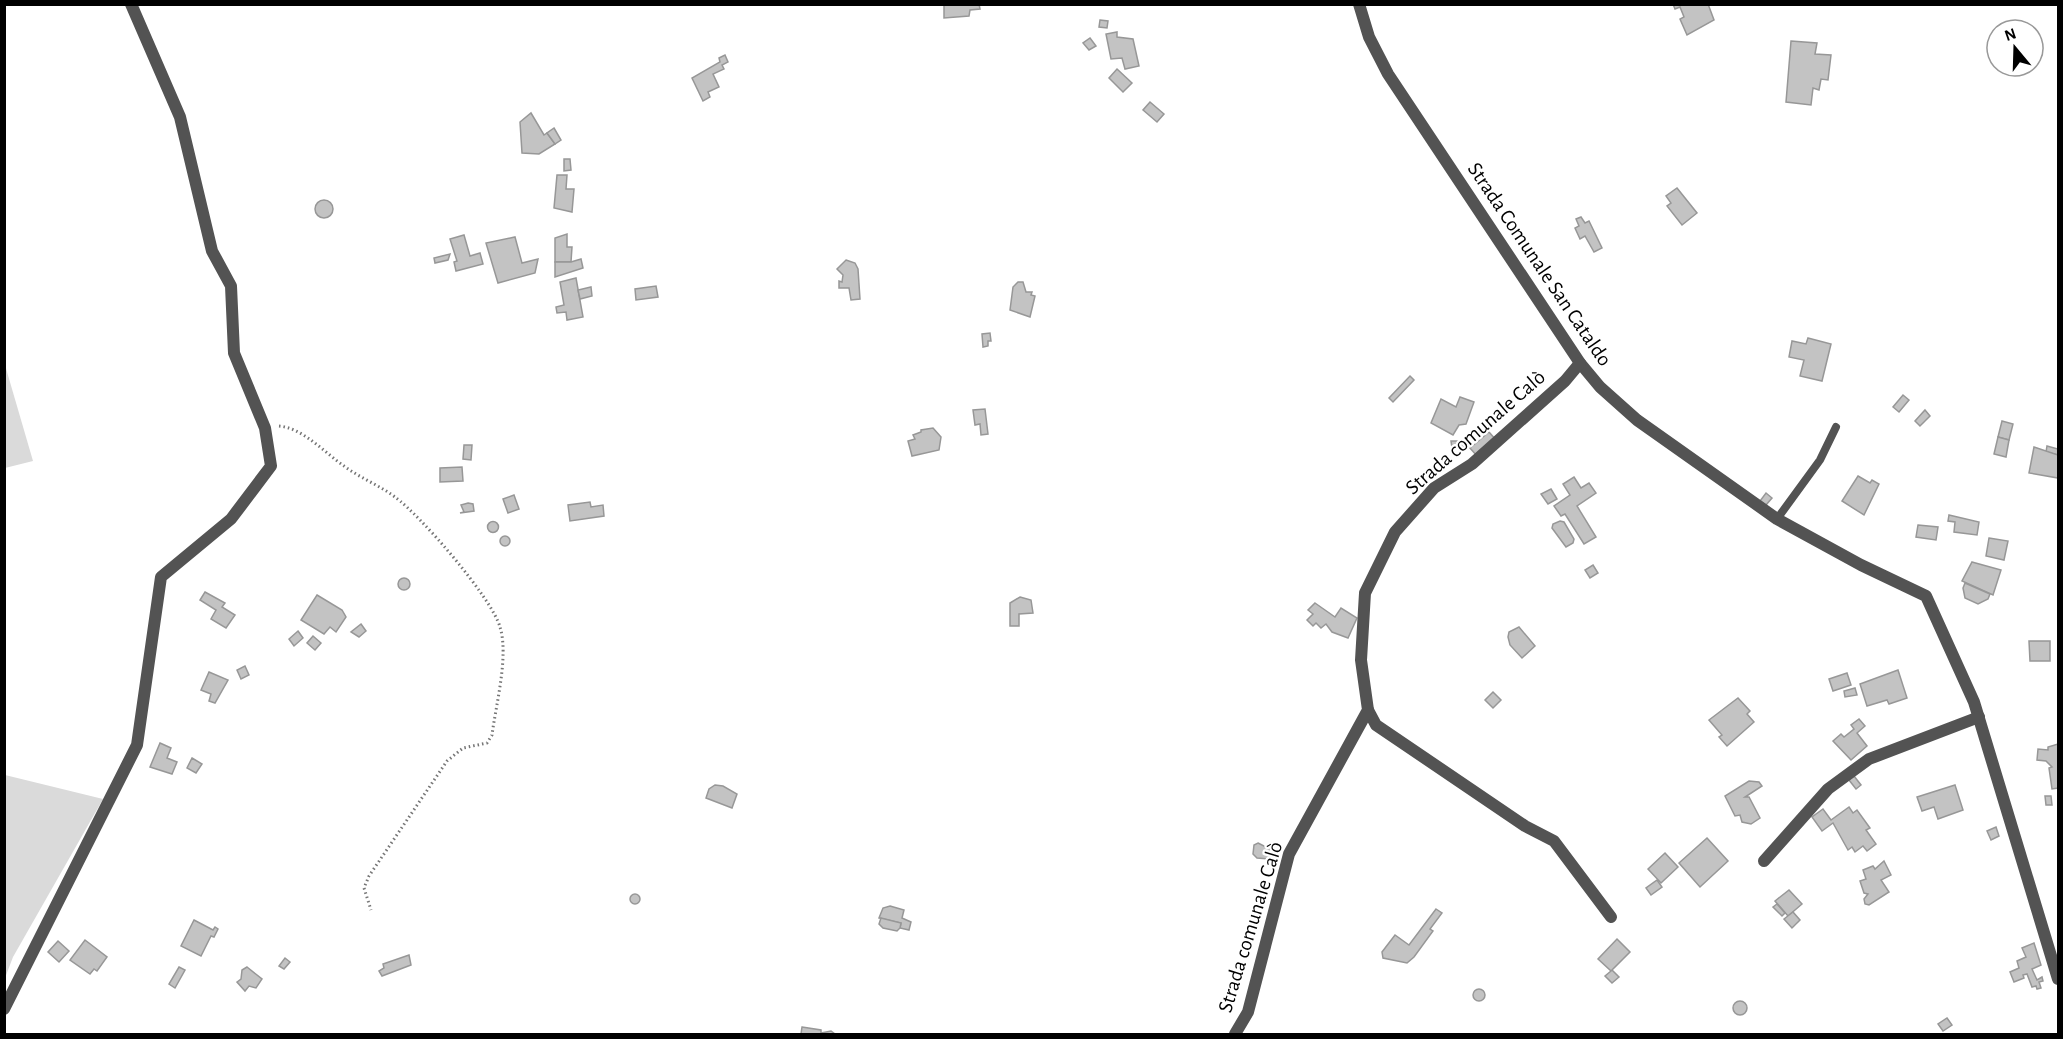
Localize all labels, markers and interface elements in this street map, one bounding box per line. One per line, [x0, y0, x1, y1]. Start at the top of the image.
north arrow [1985, 18, 2045, 78]
text: N [2003, 25, 2018, 44]
street label: Strada Comunale San Cataldo [1464, 159, 1615, 370]
street label: Strada comunale Calò [1402, 366, 1549, 498]
street label: Strada comunale Calò [1215, 839, 1286, 1015]

